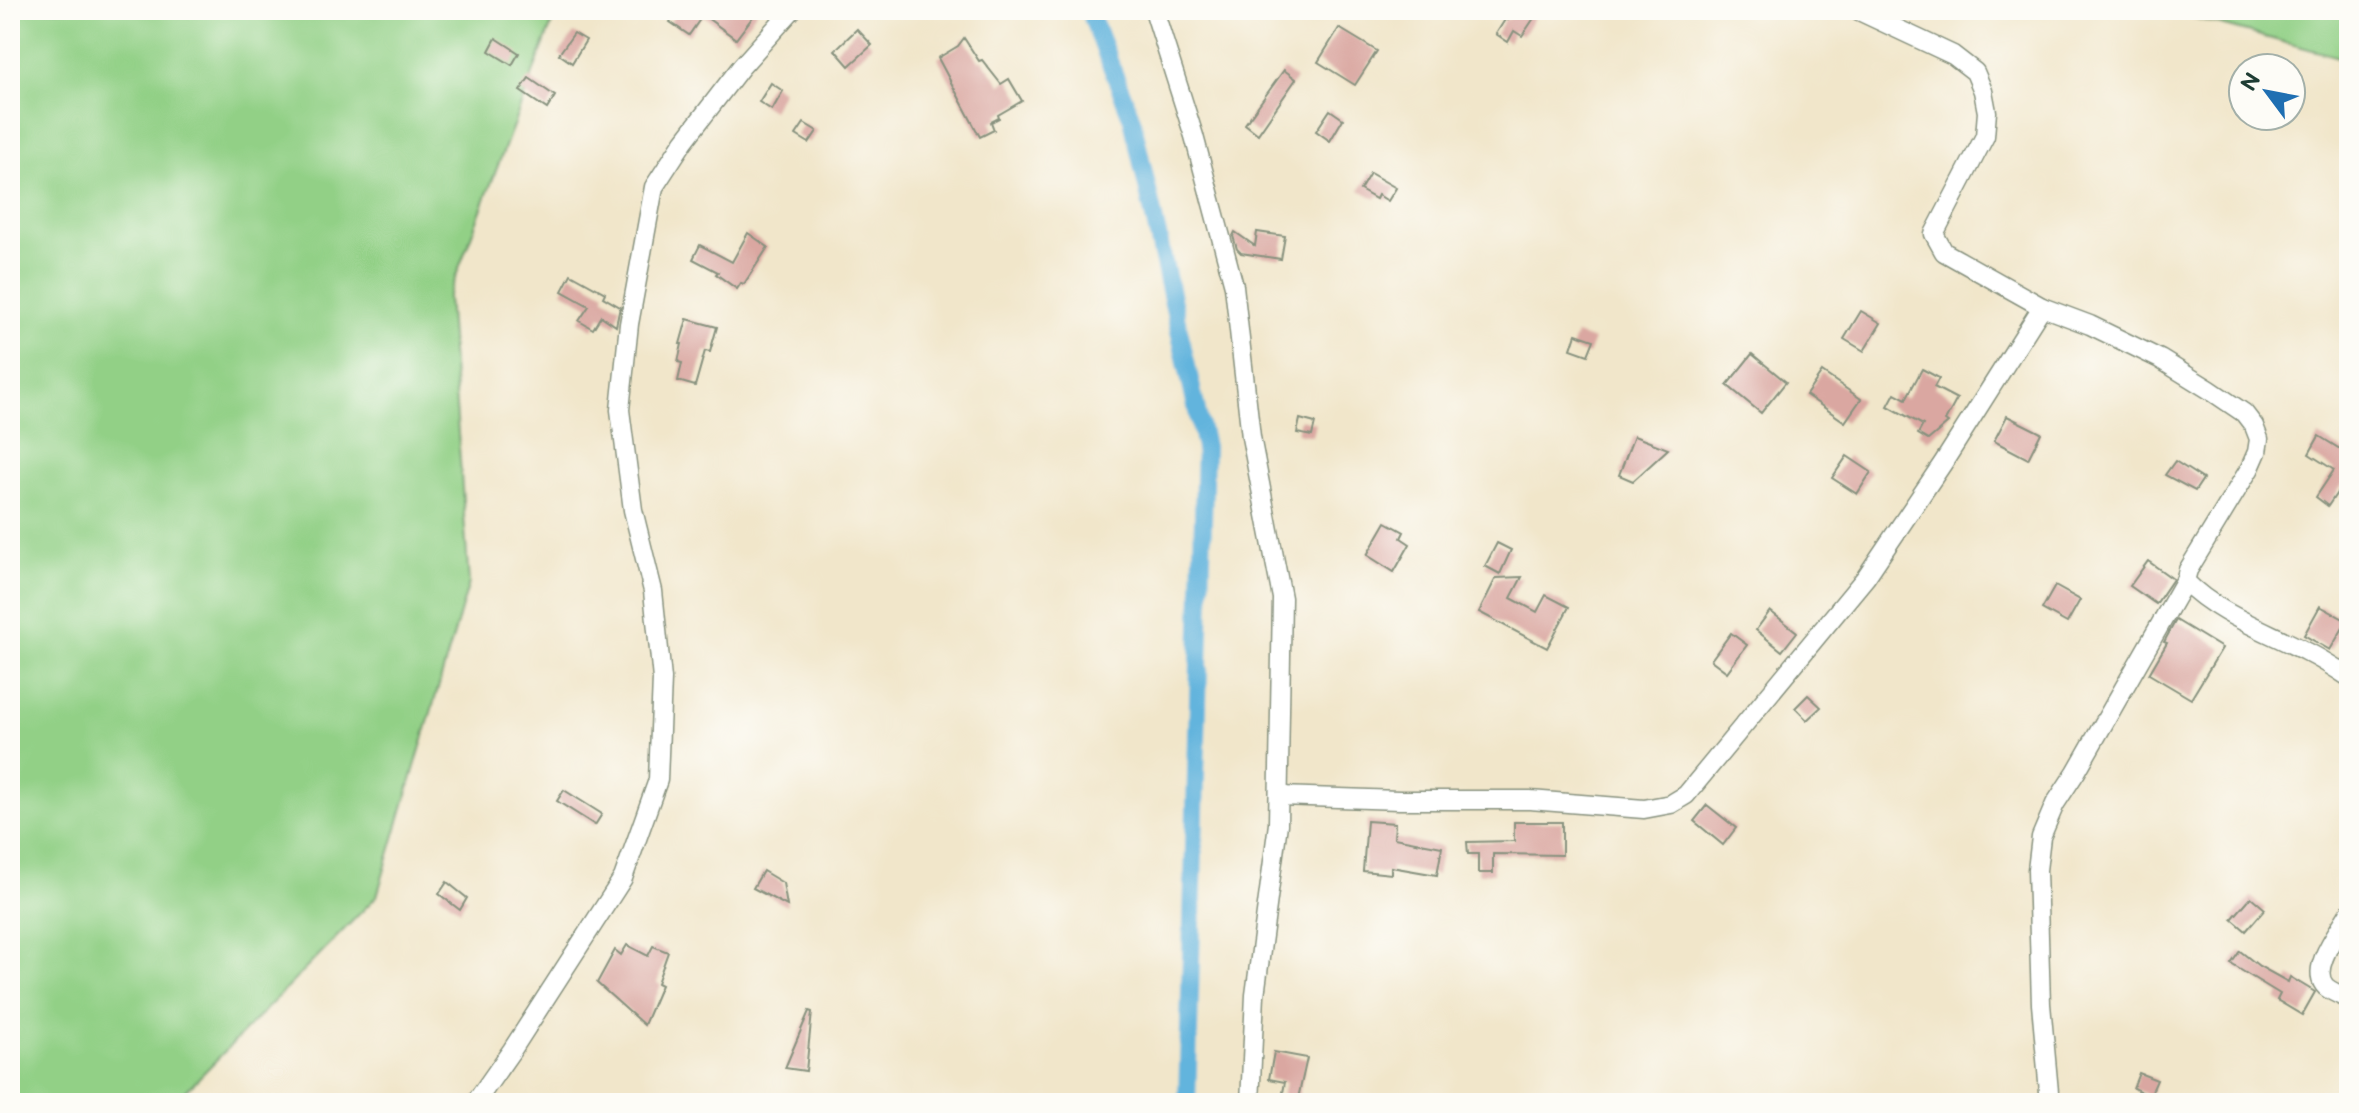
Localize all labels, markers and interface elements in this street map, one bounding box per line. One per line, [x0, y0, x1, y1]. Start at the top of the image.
north arrow [2227, 52, 2307, 132]
text: N [2235, 68, 2267, 96]

